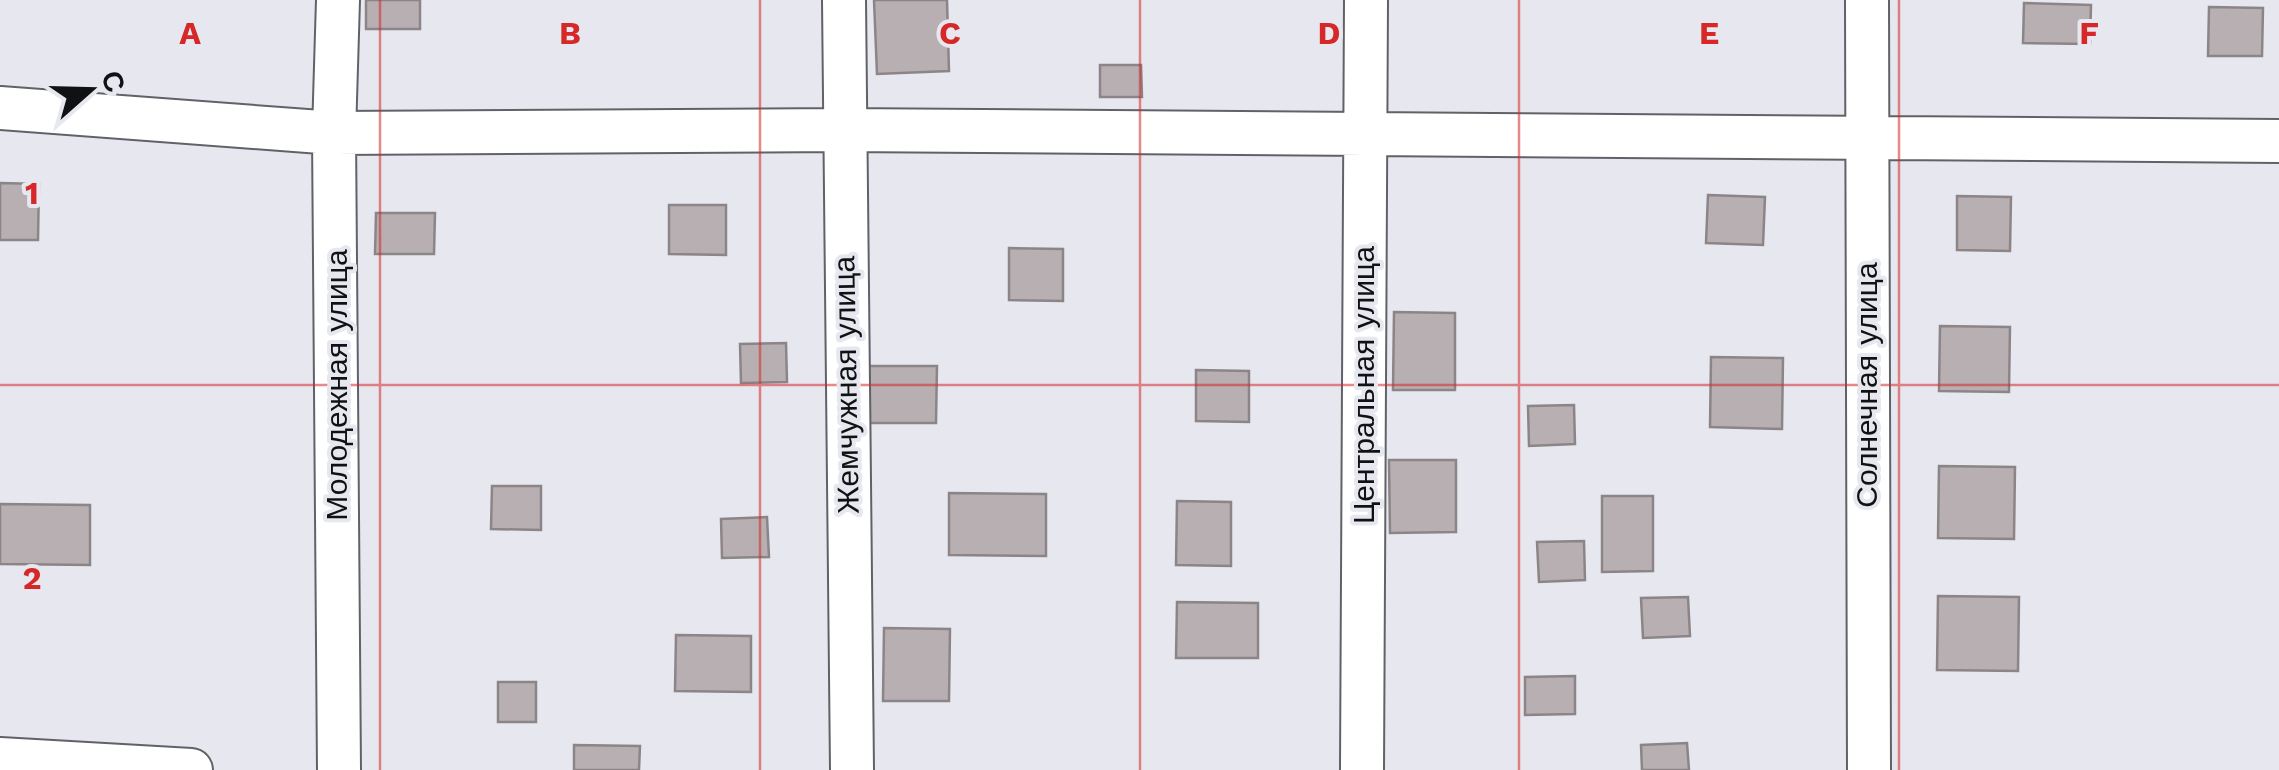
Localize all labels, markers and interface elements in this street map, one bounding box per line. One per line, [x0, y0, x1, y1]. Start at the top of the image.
text: A [179, 14, 201, 52]
text: B [559, 14, 581, 52]
text: C [939, 14, 961, 52]
text: D [1318, 14, 1340, 52]
text: E [1699, 14, 1719, 52]
text: F [2079, 14, 2099, 52]
north arrow [40, 40, 140, 140]
text: С [94, 66, 132, 97]
text: 1 [25, 174, 39, 212]
street label: Центральная улица [1346, 246, 1381, 524]
street label: Молодежная улица [319, 249, 354, 521]
street label: Жемчужная улица [826, 255, 866, 514]
street label: Солнечная улица [1849, 262, 1884, 508]
text: 2 [22, 559, 42, 597]

